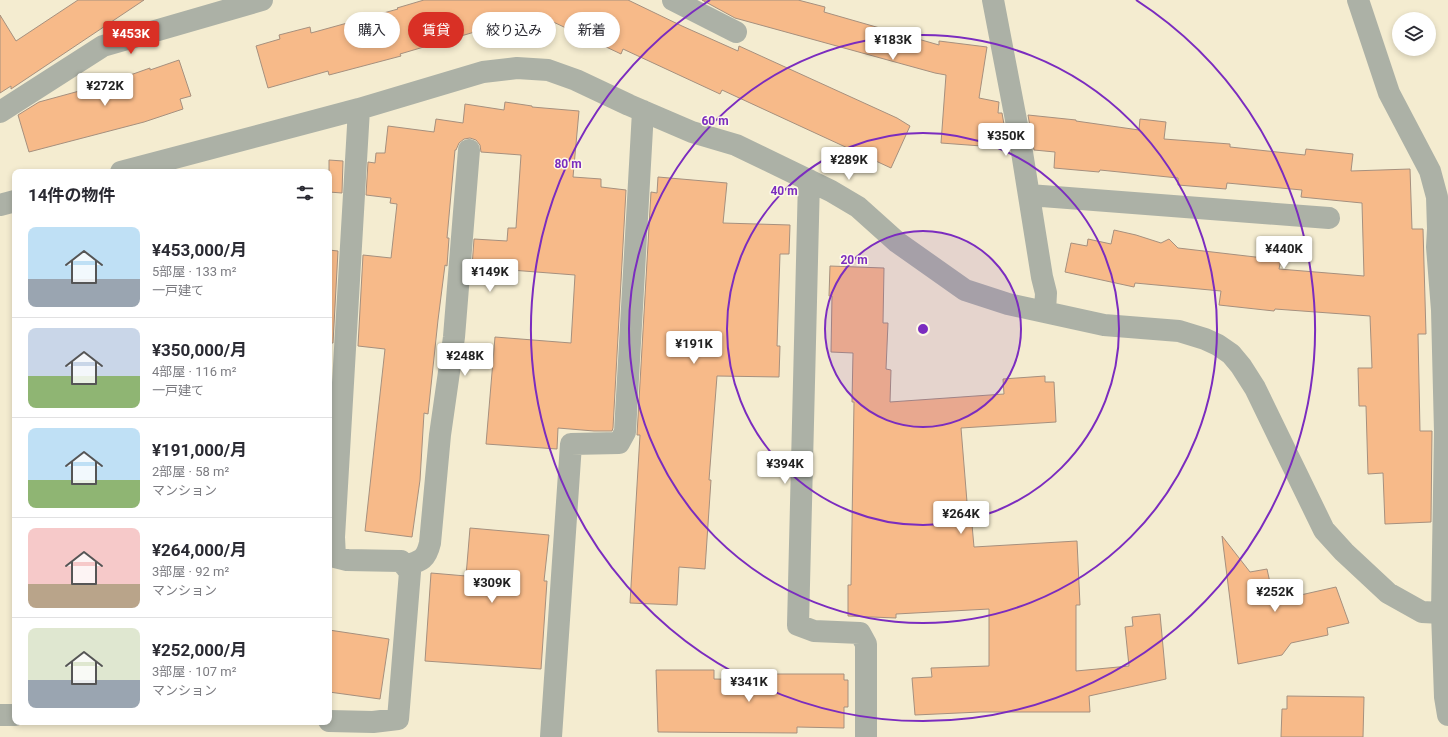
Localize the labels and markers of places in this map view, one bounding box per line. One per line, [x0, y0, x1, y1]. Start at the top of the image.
pin: ¥453K [103, 21, 159, 55]
pin: ¥183K [865, 27, 921, 61]
pin: ¥272K [77, 73, 133, 107]
pin: ¥350K [978, 123, 1034, 157]
pin: ¥289K [821, 147, 877, 181]
pin: ¥440K [1256, 236, 1312, 270]
pin: ¥149K [462, 259, 518, 293]
centre of rings [916, 322, 930, 336]
pin: ¥191K [666, 331, 722, 365]
pin: ¥248K [437, 343, 493, 377]
pin: ¥394K [757, 451, 813, 485]
pin: ¥264K [933, 501, 989, 535]
pin: ¥309K [464, 570, 520, 604]
pin: ¥252K [1247, 579, 1303, 613]
pin: ¥341K [721, 669, 777, 703]

